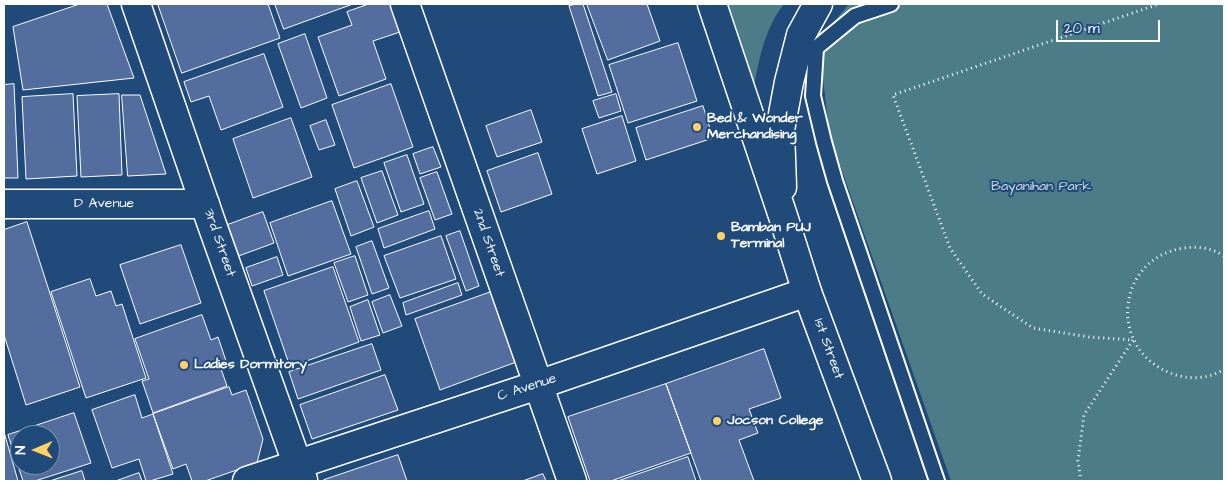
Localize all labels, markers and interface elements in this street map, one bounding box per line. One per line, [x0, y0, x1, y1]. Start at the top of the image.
scale bar [1058, 10, 1162, 42]
text: 20 m [1064, 18, 1100, 39]
place label: Bed & Wonder Merchandising [707, 111, 803, 144]
marker: Bed & Wonder Merchandising [691, 121, 703, 133]
park label: Bayanihan Park [991, 179, 1091, 195]
street label: D Avenue [74, 196, 134, 212]
street label: 3rd Street [200, 207, 238, 279]
street label: 2nd Street [469, 207, 507, 279]
place label: Bamban PUJ Terminal [731, 220, 811, 252]
marker: Bamban PUJ Terminal [715, 230, 727, 242]
street label: 1st Street [809, 316, 847, 382]
place label: Ladies Dormitory [194, 357, 307, 373]
marker: Ladies Dormitory [178, 359, 190, 371]
street label: C Avenue [495, 371, 559, 405]
place label: Jocson College [727, 413, 823, 429]
marker: Jocson College [711, 415, 723, 427]
north arrow [10, 425, 60, 475]
text: N [11, 446, 31, 455]

